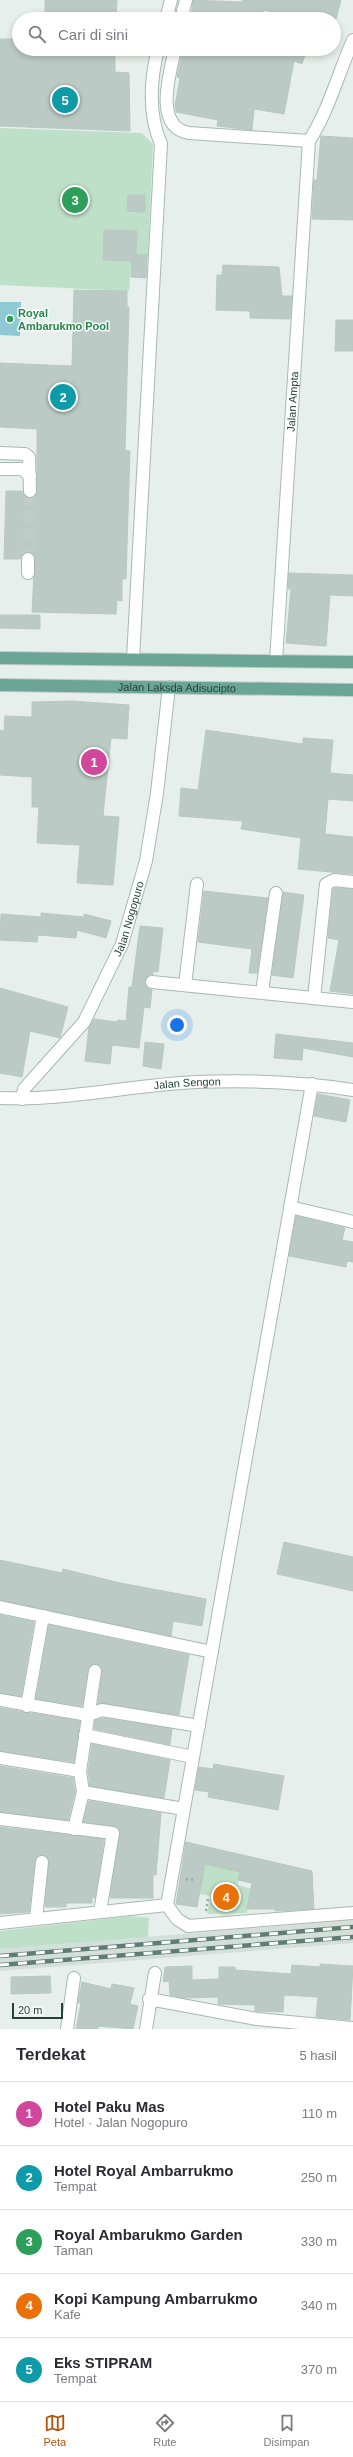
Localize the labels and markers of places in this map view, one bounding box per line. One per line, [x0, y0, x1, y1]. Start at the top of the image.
pin: 5 [52, 85, 78, 115]
pin: 3 [62, 185, 88, 215]
place label: Royal Ambarukmo Pool [18, 307, 109, 332]
marker: Royal Ambarukmo Pool [5, 314, 15, 324]
pin: 2 [50, 382, 76, 412]
pin: 1 [81, 747, 107, 777]
pin: 4 [213, 1882, 239, 1912]

